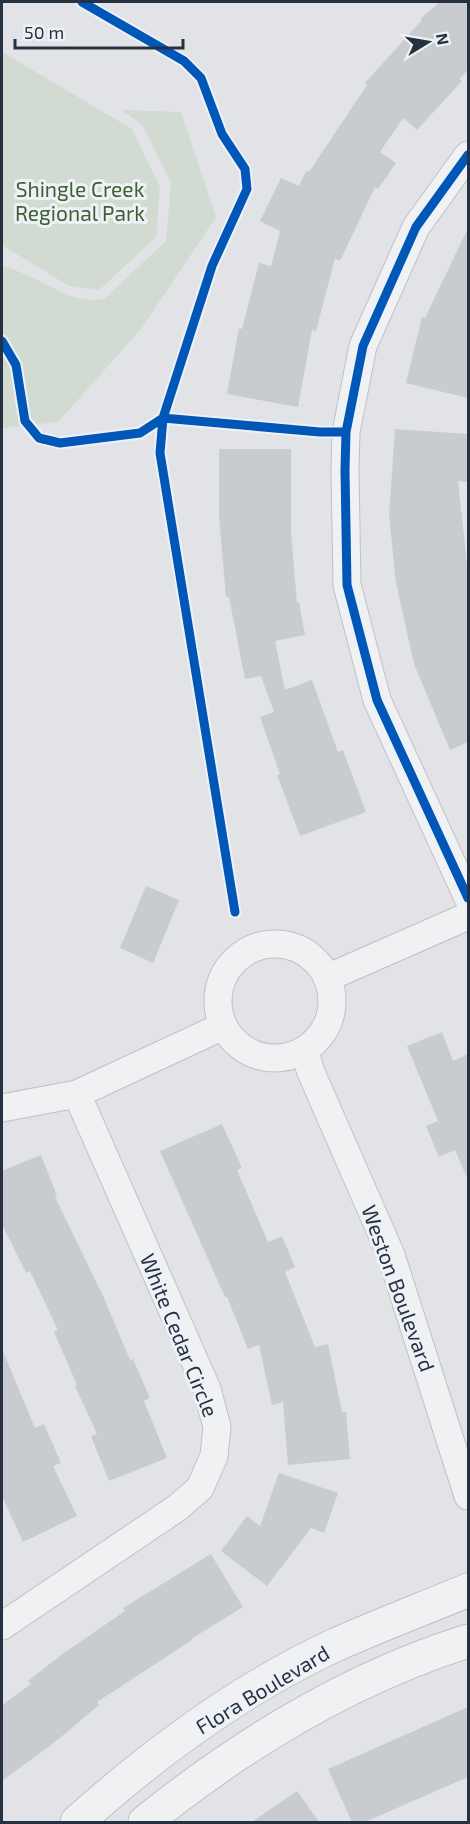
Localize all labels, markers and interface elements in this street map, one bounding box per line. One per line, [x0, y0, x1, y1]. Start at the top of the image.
scale bar [15, 12, 183, 50]
north arrow [398, 12, 458, 72]
text: 50 m [24, 21, 64, 43]
text: N [433, 32, 454, 47]
park label: Shingle Creek Regional Park [15, 176, 145, 225]
street label: Weston Boulevard [357, 1201, 441, 1375]
street label: White Cedar Circle [136, 1250, 224, 1420]
street label: Flora Boulevard [191, 1639, 333, 1739]

